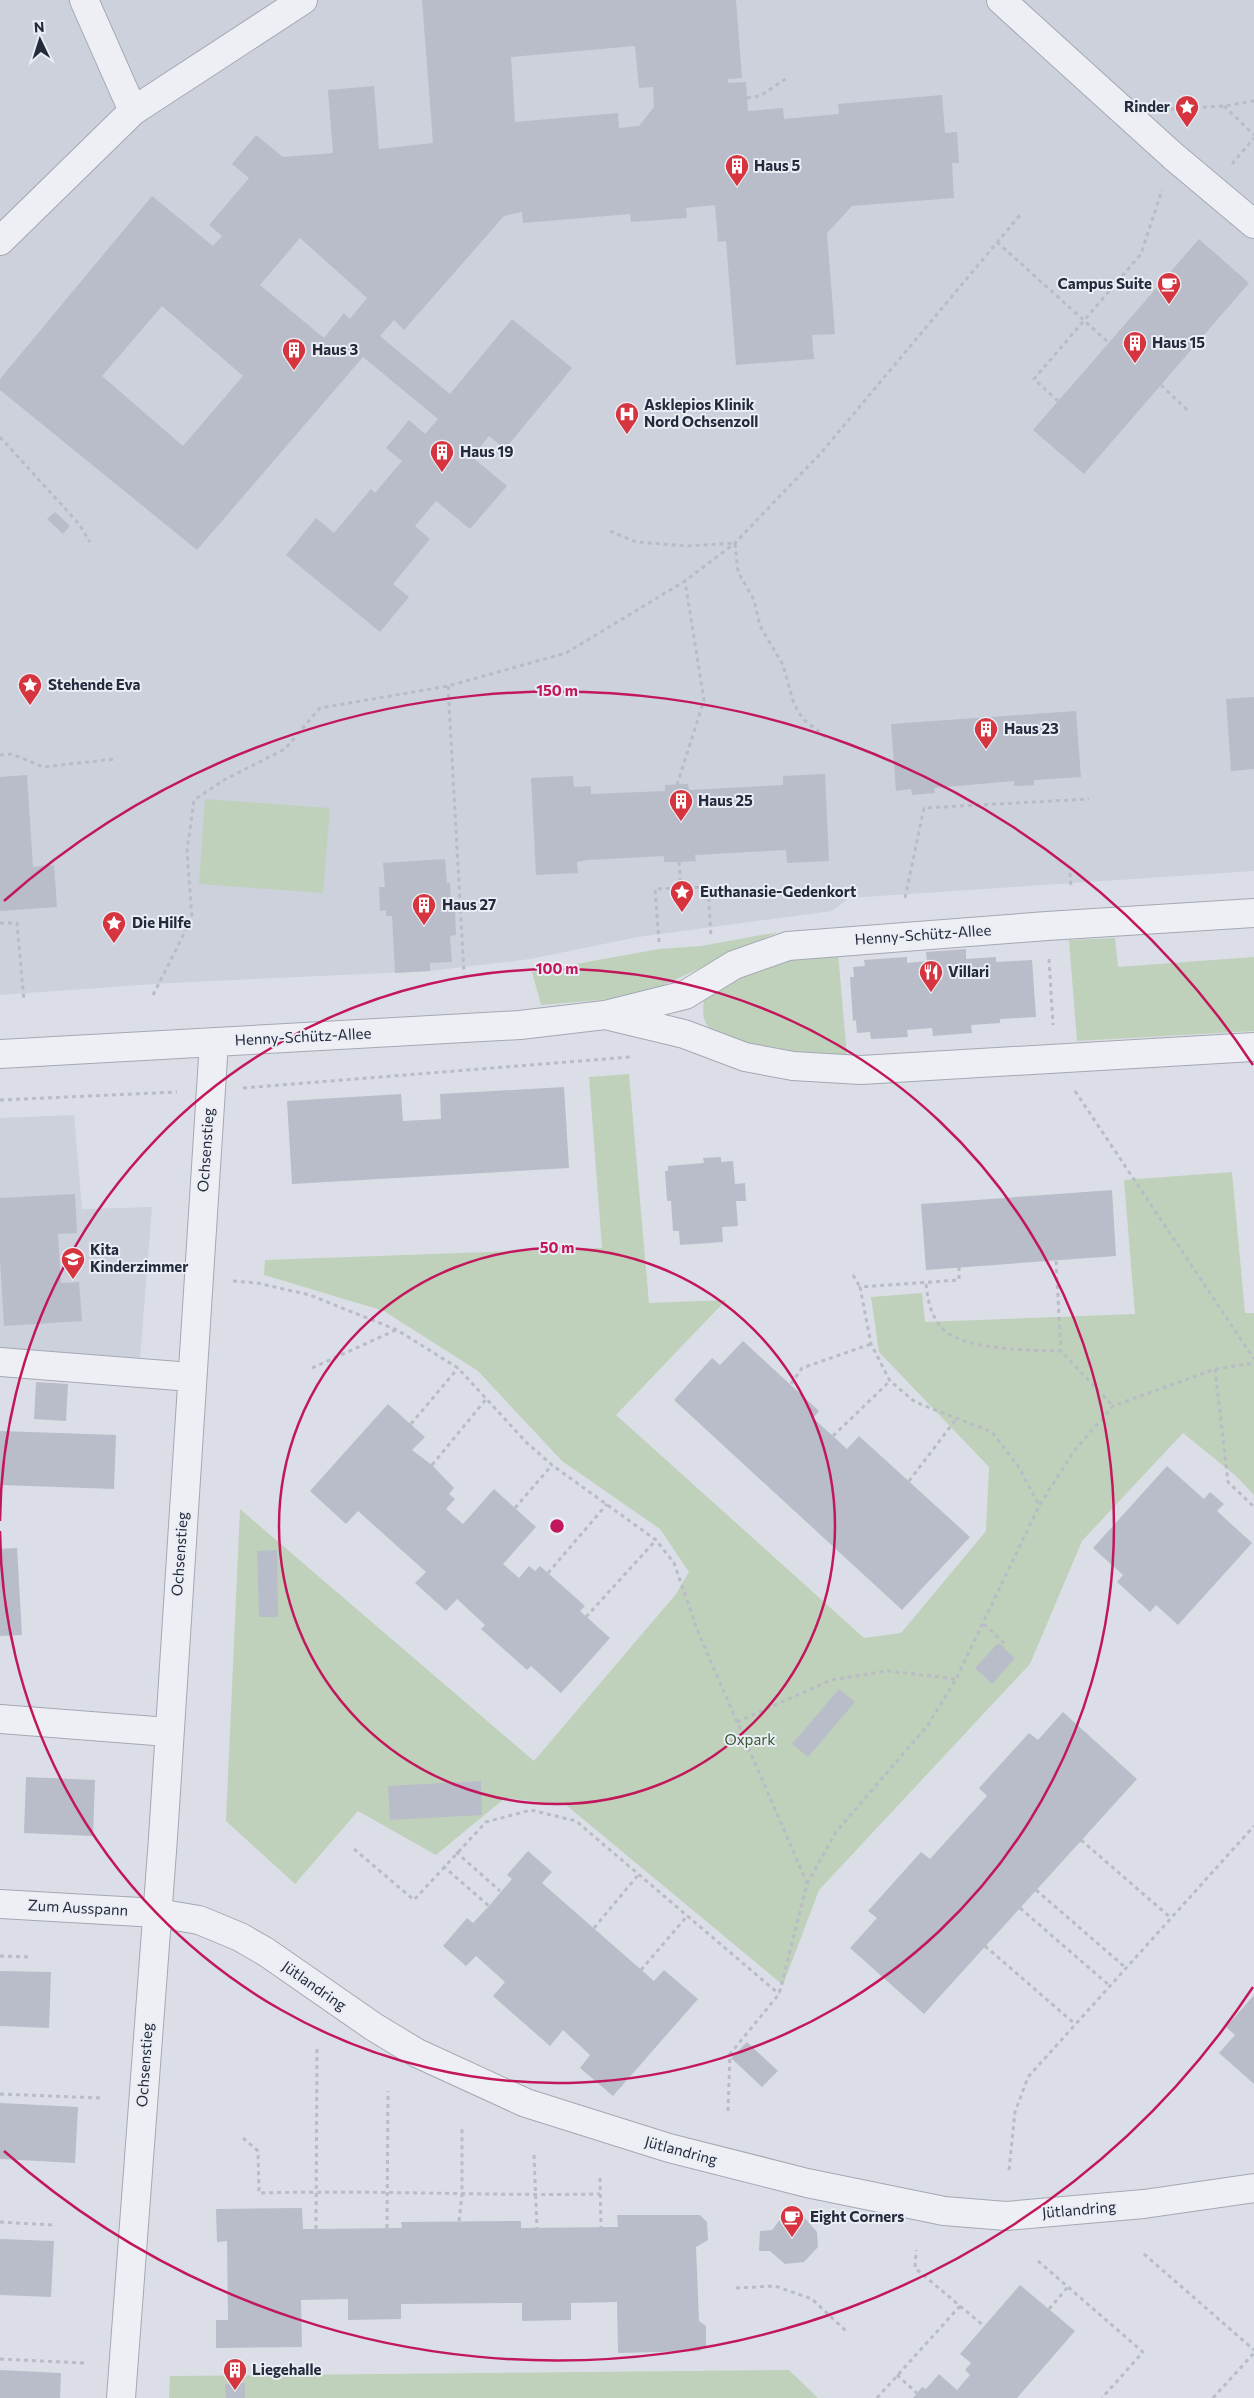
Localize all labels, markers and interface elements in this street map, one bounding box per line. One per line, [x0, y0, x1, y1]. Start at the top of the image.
north arrow [15, 15, 65, 65]
text: N [33, 18, 45, 35]
place icon: Rinder [1174, 94, 1200, 128]
place label: Rinder [1124, 97, 1170, 115]
building icon: Haus 5 [724, 153, 750, 187]
place label: Haus 5 [754, 156, 801, 174]
cafe icon: Campus Suite [1156, 271, 1182, 305]
place label: Campus Suite [1058, 274, 1152, 292]
building icon: Haus 15 [1122, 330, 1148, 364]
place label: Haus 15 [1152, 333, 1205, 351]
building icon: Haus 3 [281, 337, 307, 371]
place label: Haus 3 [312, 340, 359, 358]
place label: Asklepios Klinik Nord Ochsenzoll [644, 395, 758, 430]
hospital icon: Asklepios Klinik Nord Ochsenzoll [614, 401, 640, 435]
building icon: Haus 19 [429, 439, 455, 473]
place label: Haus 19 [460, 442, 514, 460]
place icon: Stehende Eva [17, 672, 43, 706]
place label: Stehende Eva [48, 675, 140, 693]
text: 150 m [536, 681, 578, 699]
building icon: Haus 23 [973, 716, 999, 750]
place label: Haus 23 [1004, 719, 1059, 737]
building icon: Haus 25 [668, 788, 694, 822]
place label: Haus 25 [698, 791, 753, 809]
place icon: Euthanasie-Gedenkort [669, 879, 695, 913]
place label: Euthanasie-Gedenkort [700, 882, 856, 900]
building icon: Haus 27 [411, 892, 437, 926]
place label: Haus 27 [442, 895, 496, 913]
place icon: Die Hilfe [101, 910, 127, 944]
place label: Die Hilfe [132, 913, 191, 931]
street label: Henny-Schütz-Allee [854, 920, 992, 948]
text: 100 m [536, 959, 578, 977]
restaurant icon: Villari [918, 959, 944, 993]
place label: Villari [948, 962, 989, 980]
street label: Henny-Schütz-Allee [234, 1023, 372, 1049]
street label: Ochsenstieg [193, 1107, 217, 1193]
text: 50 m [540, 1238, 574, 1256]
place label: Kita Kinderzimmer [90, 1240, 188, 1275]
school or university icon: Kita Kinderzimmer [60, 1246, 86, 1280]
street label: Ochsenstieg [167, 1511, 191, 1597]
centre of rings [548, 1517, 566, 1535]
park label: Oxpark [725, 1730, 775, 1748]
street label: Zum Ausspann [27, 1895, 129, 1919]
street label: Jütlandring [279, 1956, 350, 2014]
street label: Ochsenstieg [132, 2022, 156, 2108]
street label: Jütlandring [643, 2132, 720, 2168]
street label: Jütlandring [1041, 2197, 1117, 2221]
cafe icon: Eight Corners [779, 2204, 805, 2238]
place label: Eight Corners [810, 2207, 904, 2225]
building icon: Liegehalle [222, 2357, 248, 2391]
place label: Liegehalle [252, 2360, 322, 2378]

